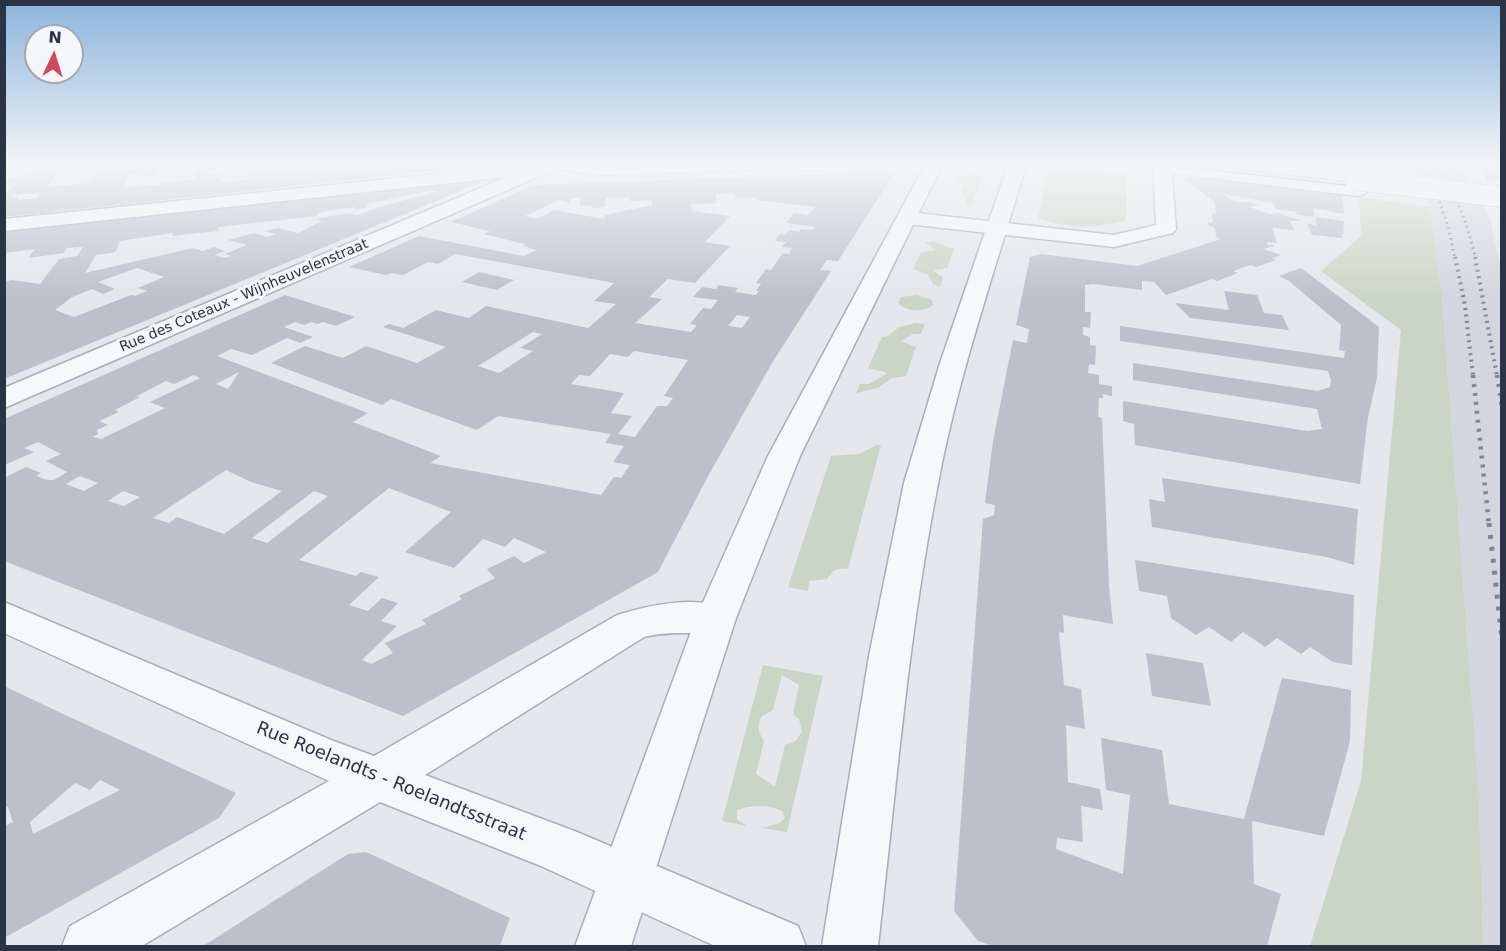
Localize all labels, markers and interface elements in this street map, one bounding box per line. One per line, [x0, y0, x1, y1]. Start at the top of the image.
north arrow [24, 24, 84, 84]
text: N [48, 28, 62, 47]
street label: Rue des Coteaux - Wijnheuvelenstraat [117, 236, 371, 356]
street label: Rue Roelandts - Roelandtsstraat [253, 718, 529, 846]

